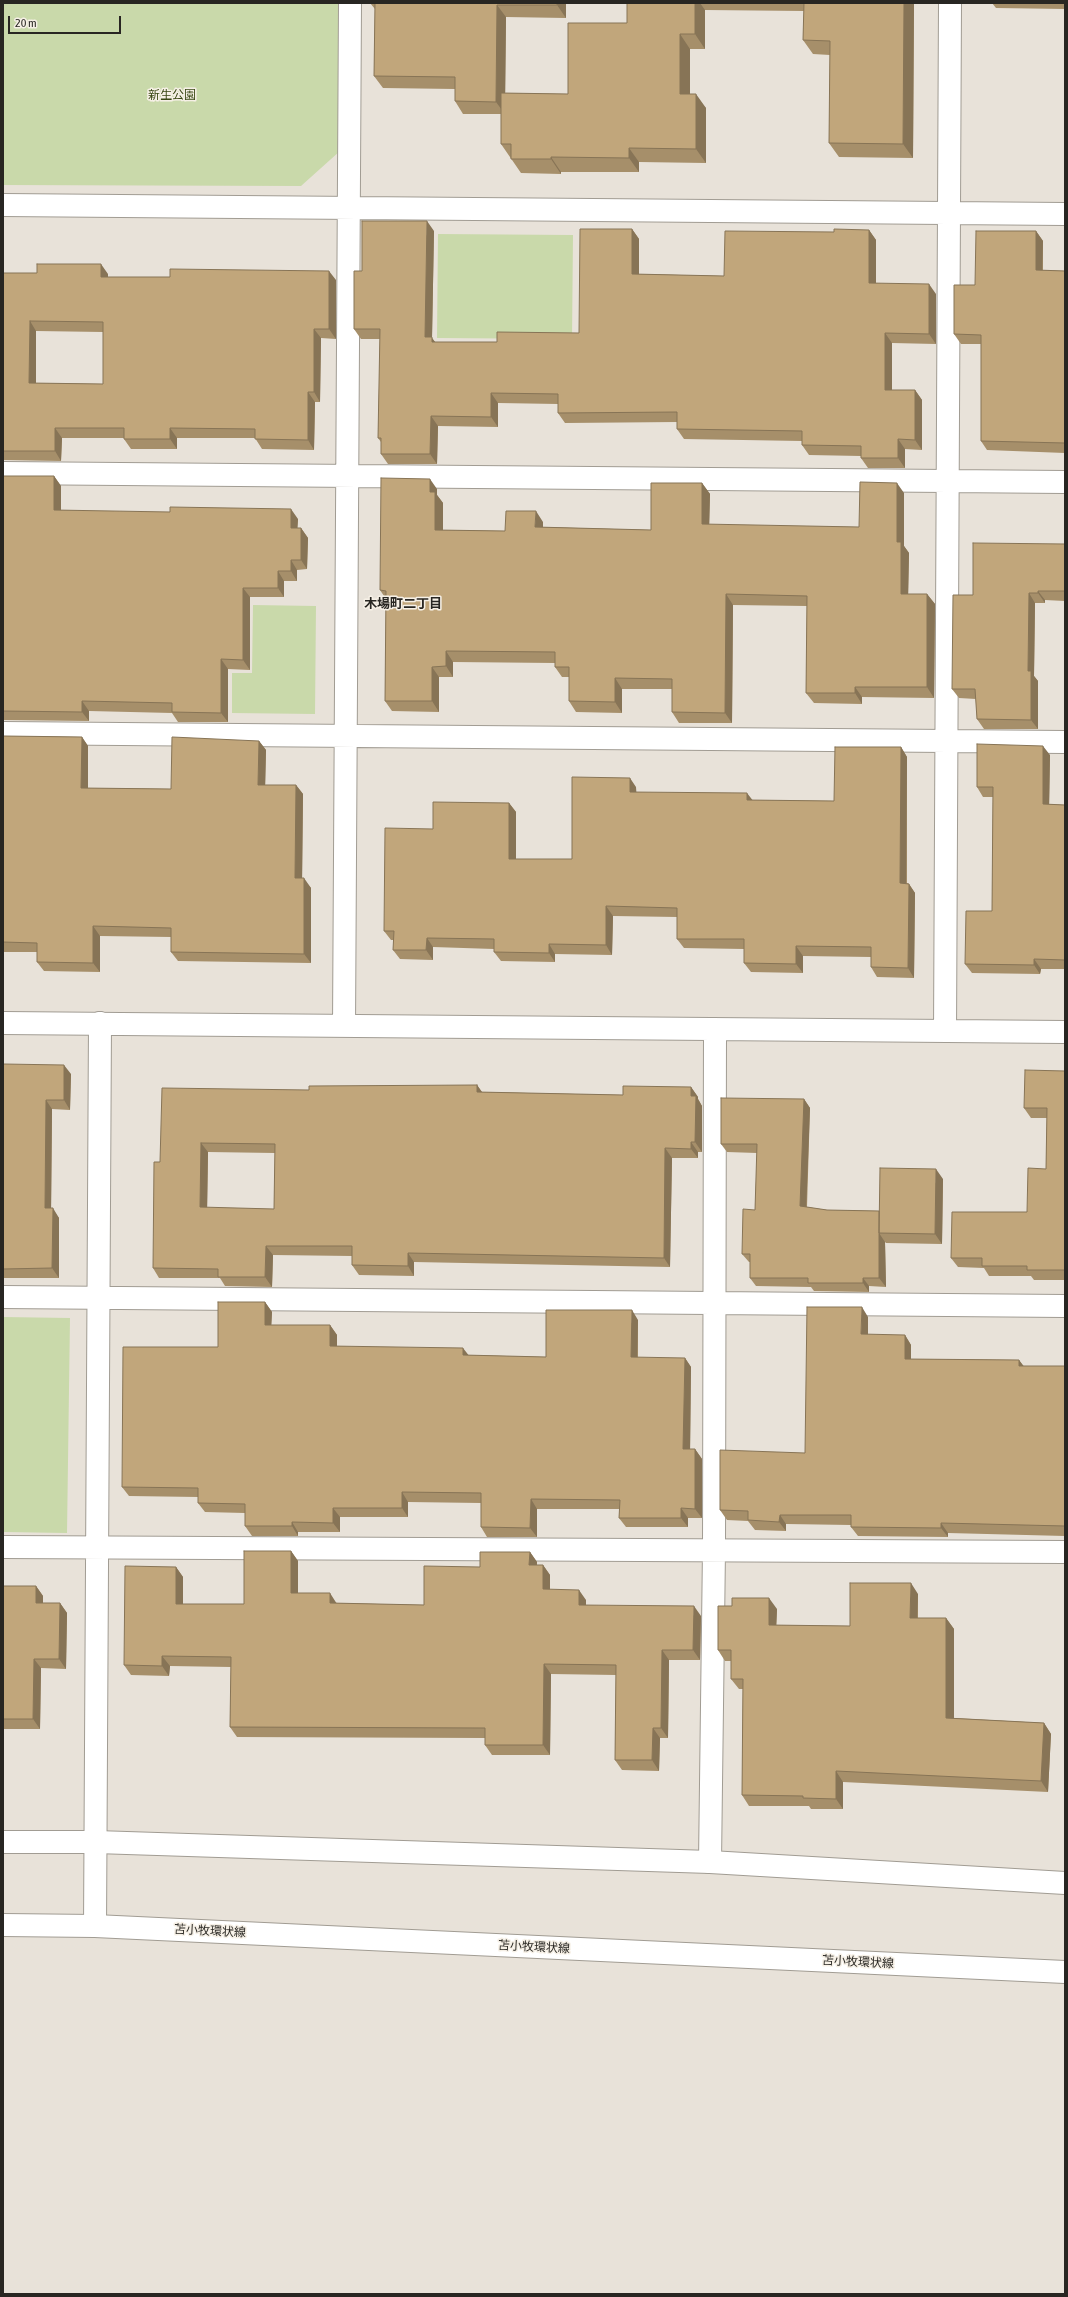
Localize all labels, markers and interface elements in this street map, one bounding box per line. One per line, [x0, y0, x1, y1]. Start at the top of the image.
scale bar [10, 8, 123, 34]
text: 20 m [15, 16, 37, 30]
park label: 新生公園 [148, 88, 196, 102]
district label: 木場町二丁目 [364, 596, 442, 612]
street label: 苫小牧環状線 [174, 1922, 246, 1940]
street label: 苫小牧環状線 [498, 1938, 570, 1956]
street label: 苫小牧環状線 [822, 1953, 894, 1971]

